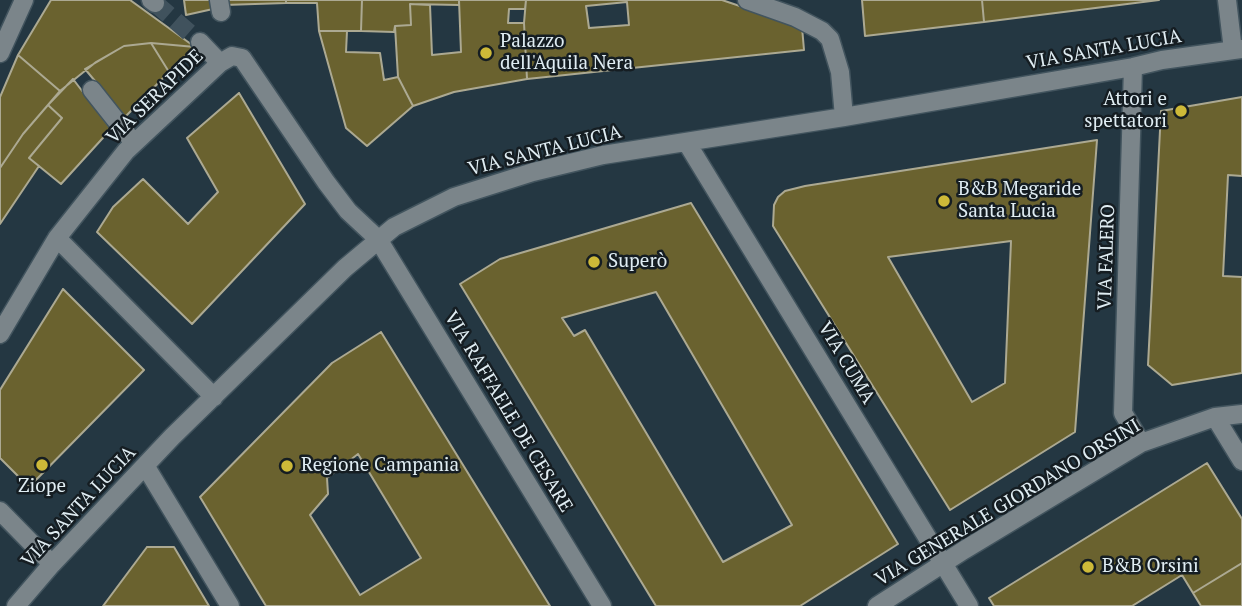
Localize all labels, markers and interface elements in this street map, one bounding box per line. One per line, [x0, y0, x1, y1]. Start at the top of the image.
street label: VIA SANTA LUCIA [1025, 25, 1183, 75]
place label: Palazzo dell'Aquila Nera [500, 31, 633, 75]
street label: VIA SERAPIDE [102, 45, 208, 149]
marker: Palazzo dell'Aquila Nera [478, 45, 494, 61]
place label: Attori e spettatori [1084, 89, 1167, 133]
marker: Attori e spettatori [1173, 103, 1189, 119]
street label: VIA SANTA LUCIA [466, 121, 624, 181]
place label: B&B Megaride Santa Lucia [958, 179, 1081, 223]
marker: B&B Megaride Santa Lucia [936, 193, 952, 209]
street label: VIA FALERO [1094, 204, 1120, 310]
place label: Superò [608, 251, 667, 273]
marker: Superò [586, 254, 602, 270]
street label: VIA RAFFAELE DE CESARE [439, 307, 577, 517]
street label: VIA CUMA [813, 318, 879, 408]
street label: VIA GENERALE GIORDANO ORSINI [871, 415, 1145, 591]
street label: VIA SANTA LUCIA [17, 442, 141, 572]
place label: Regione Campania [301, 455, 459, 477]
marker: Ziope [34, 457, 50, 473]
marker: Regione Campania [279, 458, 295, 474]
place label: Ziope [18, 476, 66, 498]
place label: B&B Orsini [1102, 556, 1199, 578]
marker: B&B Orsini [1080, 559, 1096, 575]

